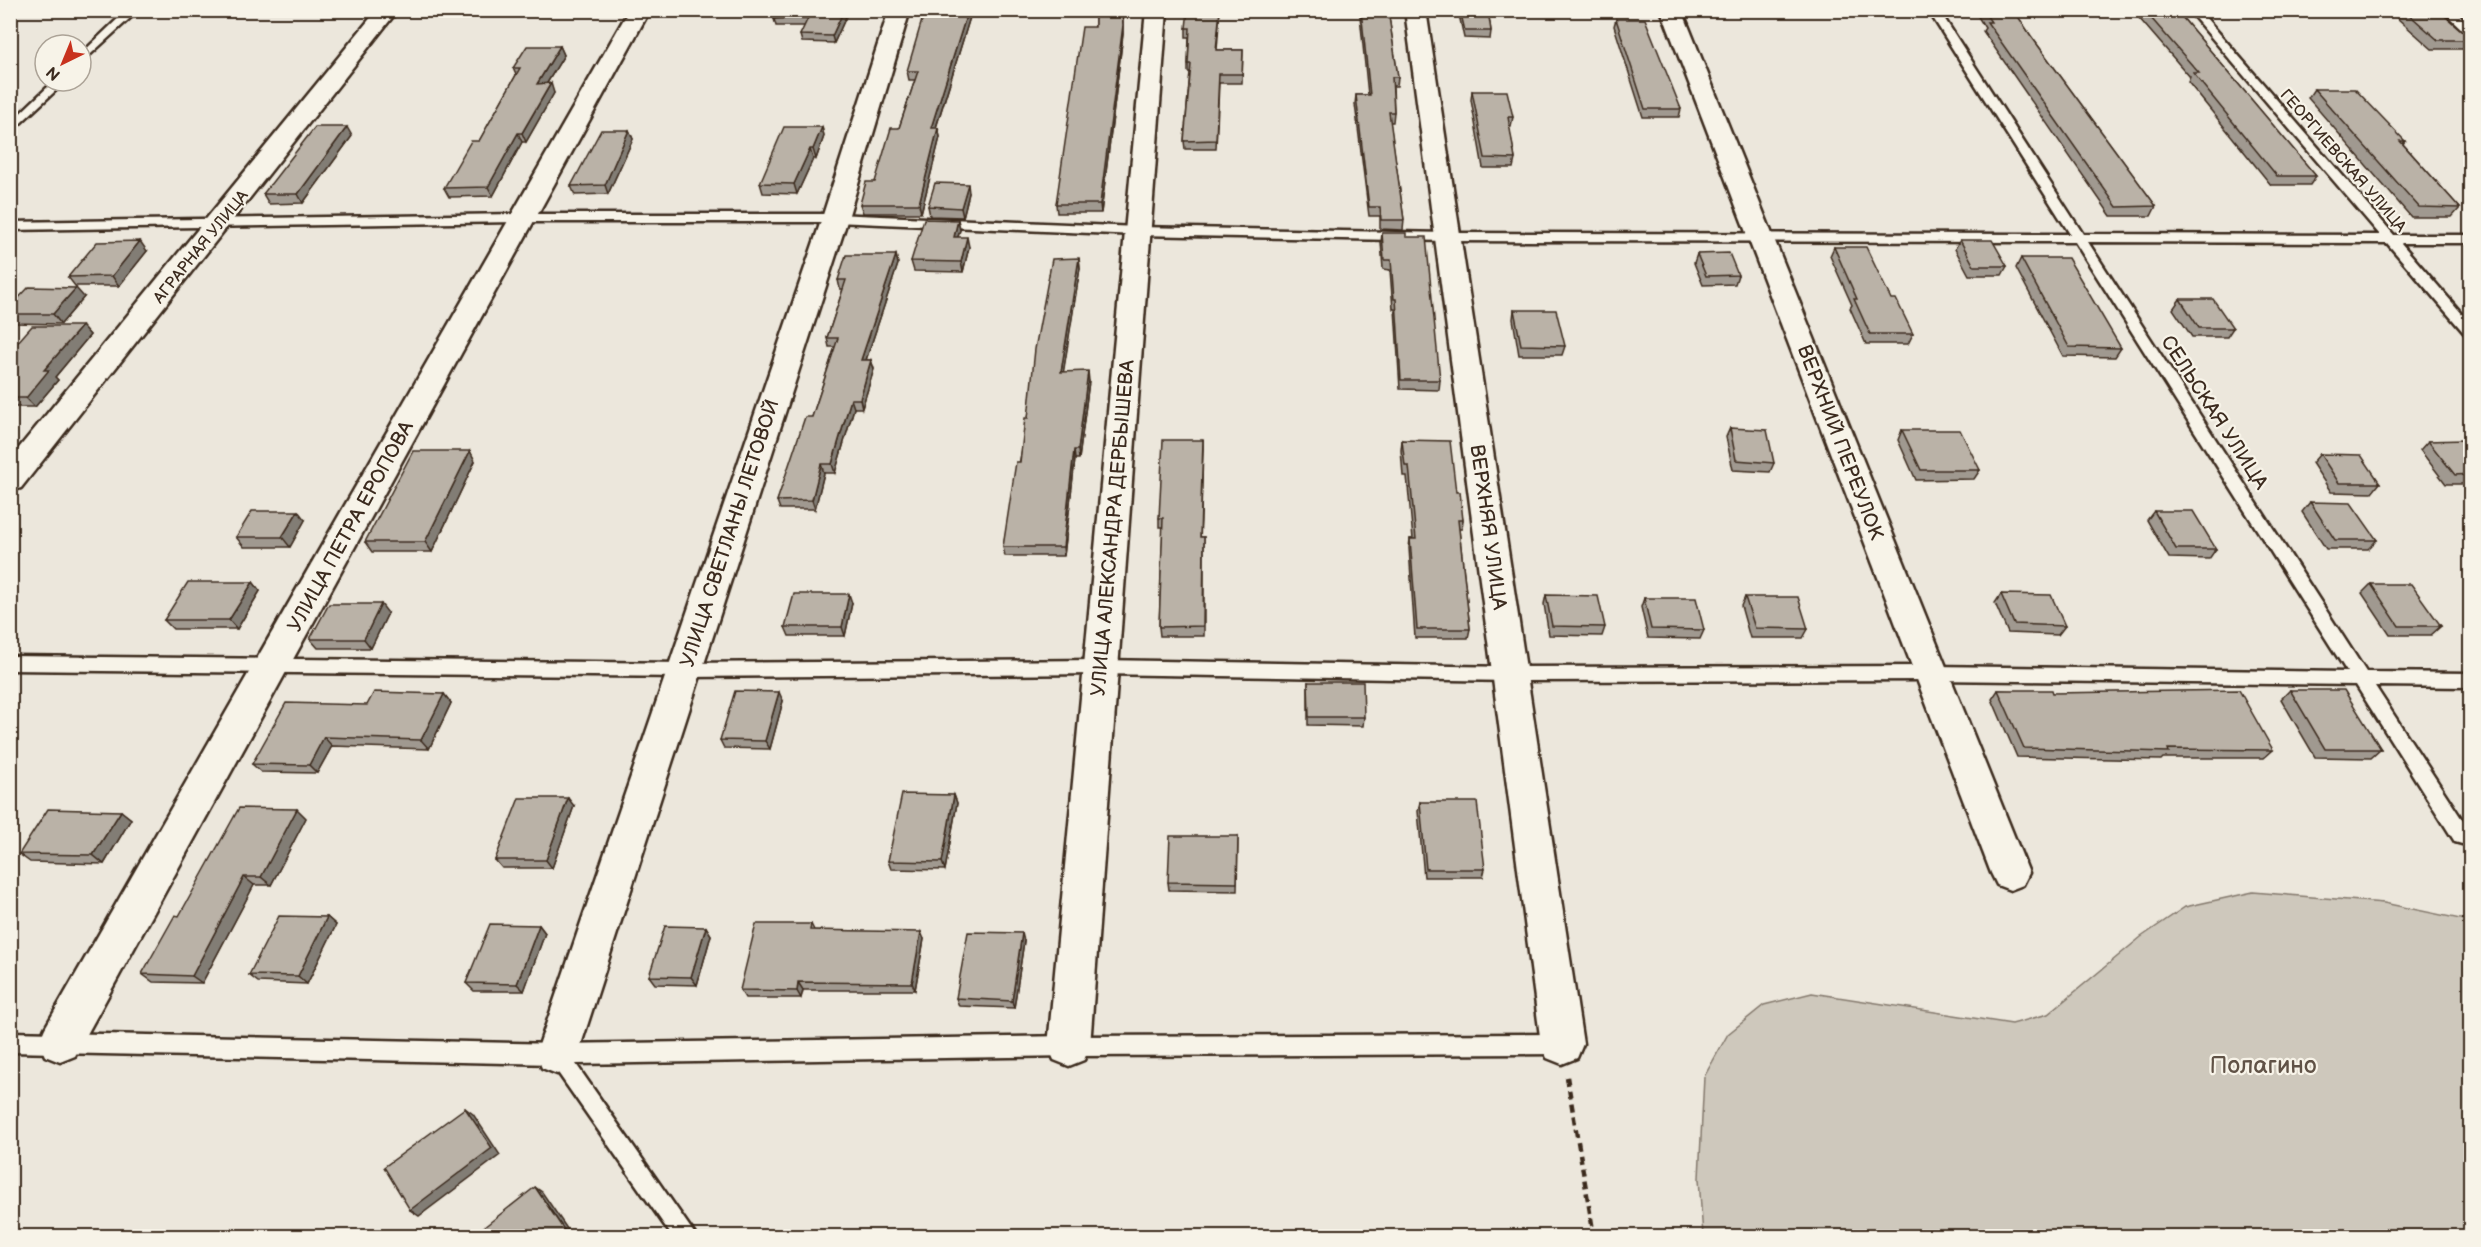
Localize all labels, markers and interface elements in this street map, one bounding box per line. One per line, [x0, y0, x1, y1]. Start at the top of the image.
north arrow [33, 33, 93, 93]
text: N [43, 62, 65, 84]
street label: ГЕОРГИЕВСКАЯ УЛИЦА [2276, 86, 2410, 236]
street label: АГРАРНАЯ УЛИЦА [149, 186, 253, 308]
street label: СЕЛЬСКАЯ УЛИЦА [2155, 331, 2273, 495]
street label: ВЕРХНИЙ ПЕРЕУЛОК [1792, 341, 1888, 543]
street label: УЛИЦА АЛЕКСАНДРА ДЕРБЫШЕВА [1086, 358, 1140, 697]
street label: УЛИЦА СВЕТЛАНЫ ЛЕТОВОЙ [675, 396, 785, 670]
street label: УЛИЦА ПЕТРА ЕРОПОВА [283, 416, 419, 636]
street label: ВЕРХНЯЯ УЛИЦА [1465, 443, 1512, 612]
park label: Полагино [2210, 1051, 2316, 1080]

